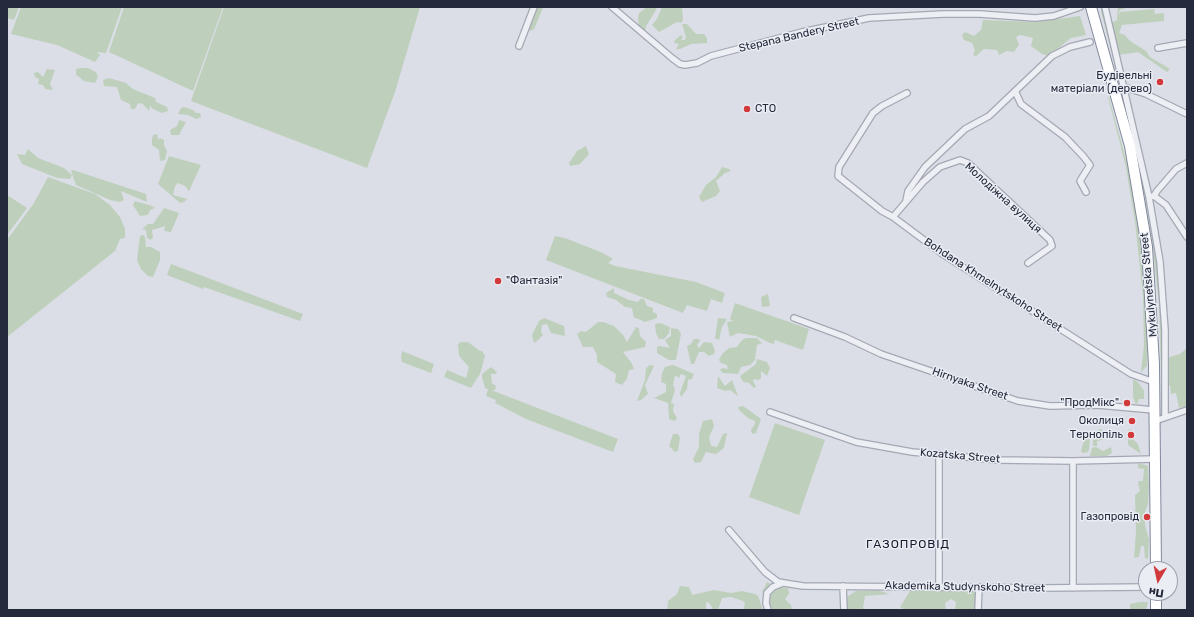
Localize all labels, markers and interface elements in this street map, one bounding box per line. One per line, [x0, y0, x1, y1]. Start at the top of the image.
street label: Stepana Bandery Street [738, 15, 860, 55]
place label: Будівельні матеріали (дерево) [1051, 69, 1152, 95]
marker: Будівельні матеріали (дерево) [1155, 77, 1165, 87]
place label: СТО [755, 102, 776, 116]
marker: СТО [742, 104, 752, 114]
street label: Молодіжна вулиця [962, 160, 1044, 236]
street label: Mykulynetska Street [1138, 232, 1160, 338]
street label: Bohdana Khmelnytskoho Street [921, 235, 1065, 335]
place label: "Фантазія" [506, 274, 562, 288]
marker: "Фантазія" [493, 276, 503, 286]
street label: Hirnyaka Street [930, 365, 1010, 403]
place label: "ПродМікс" [1060, 396, 1119, 410]
marker: "ПродМікс" [1122, 398, 1132, 408]
place label: Околиця [1079, 414, 1124, 428]
marker: Околиця [1127, 416, 1137, 426]
place label: Тернопіль [1070, 428, 1123, 442]
marker: Тернопіль [1126, 430, 1136, 440]
street label: Kozatska Street [919, 446, 1001, 466]
place label: Газопровід [1080, 510, 1139, 524]
marker: Газопровід [1142, 512, 1152, 522]
district label: ГАЗОПРОВІД [866, 538, 950, 552]
north arrow [1138, 561, 1178, 601]
street label: Akademika Studynskoho Street [885, 579, 1045, 595]
text: Пн [1148, 585, 1165, 600]

